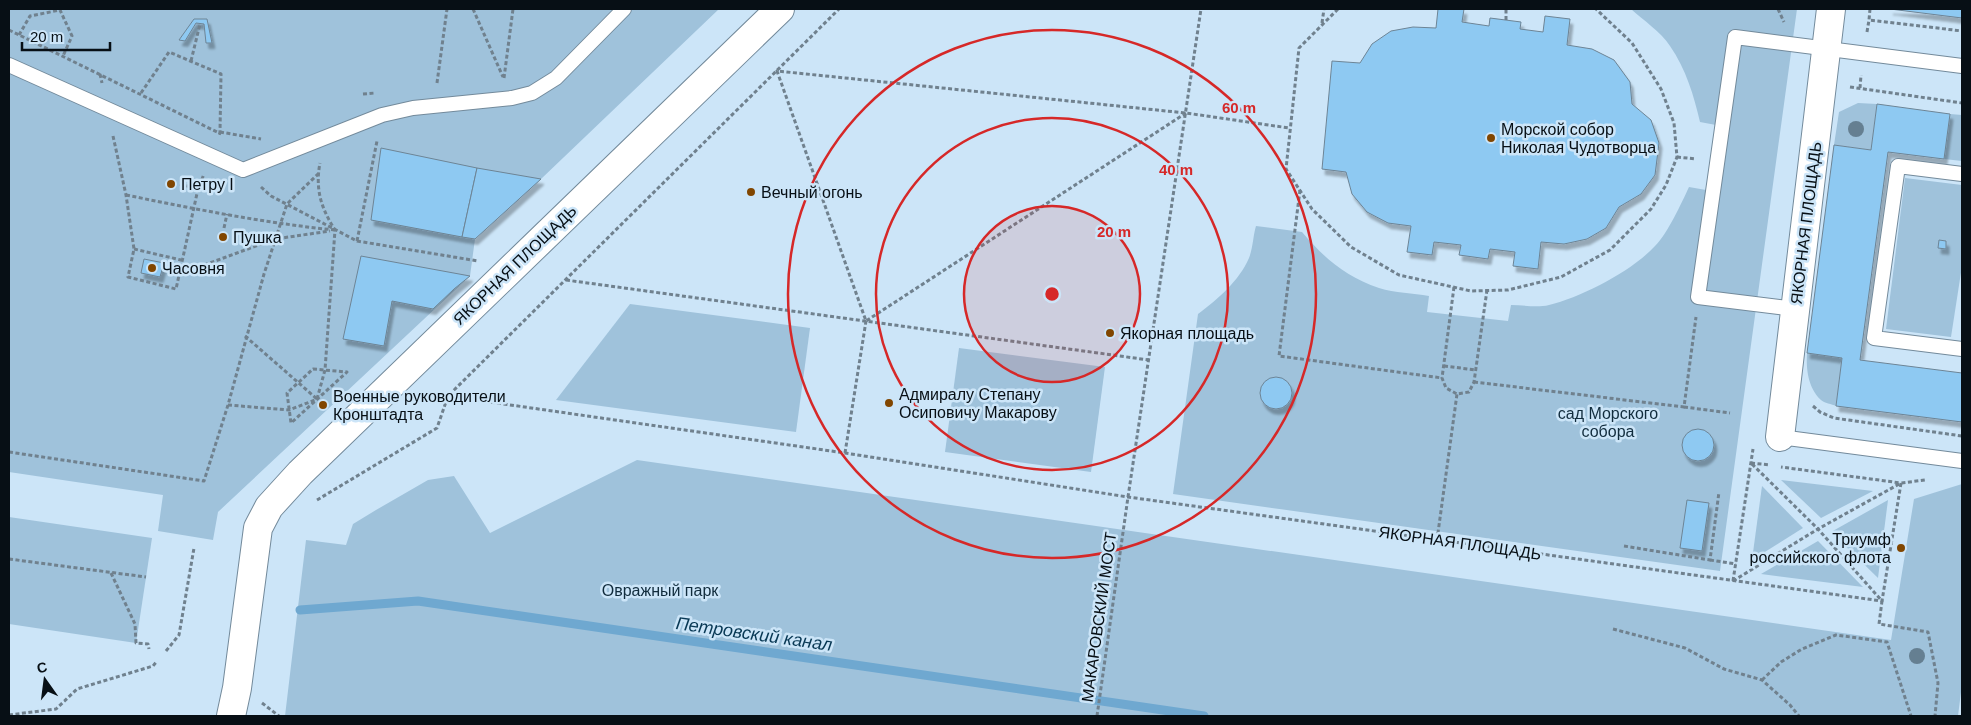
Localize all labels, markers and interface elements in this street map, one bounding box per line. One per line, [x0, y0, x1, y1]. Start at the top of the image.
scale bar [22, 20, 110, 52]
text: 20 m [30, 28, 63, 45]
text: 60 m [1222, 99, 1256, 116]
place label: Морской собор Николая Чудотворца [1501, 121, 1656, 156]
marker: Морской собор Николая Чудотворца [1485, 132, 1497, 144]
street label: ЯКОРНАЯ ПЛОЩАДЬ [1788, 141, 1824, 305]
text: 40 m [1159, 161, 1193, 178]
place label: Петру I [181, 176, 234, 193]
marker: Петру I [165, 178, 177, 190]
place label: Вечный огонь [761, 184, 863, 201]
marker: Вечный огонь [745, 186, 757, 198]
street label: ЯКОРНАЯ ПЛОЩАДЬ [450, 202, 580, 328]
text: 20 m [1097, 223, 1131, 240]
place label: Пушка [233, 229, 282, 246]
marker: Пушка [217, 231, 229, 243]
place label: Часовня [162, 260, 225, 277]
marker: Часовня [146, 262, 158, 274]
centre of rings [1043, 285, 1061, 303]
place label: Якорная площадь [1120, 325, 1254, 342]
marker: Якорная площадь [1104, 327, 1116, 339]
place label: Адмиралу Степану Осиповичу Макарову [899, 386, 1057, 421]
place label: Военные руководители Кронштадта [333, 388, 506, 423]
marker: Адмиралу Степану Осиповичу Макарову [883, 397, 895, 409]
marker: Военные руководители Кронштадта [317, 399, 329, 411]
park label: сад Морского собора [1558, 405, 1658, 440]
street label: ЯКОРНАЯ ПЛОЩАДЬ [1378, 523, 1542, 563]
street label: МАКАРОВСКИЙ МОСТ [1078, 530, 1119, 703]
place label: Триумф российского флота [1750, 531, 1891, 566]
marker: Триумф российского флота [1895, 542, 1907, 554]
park label: Овражный парк [602, 582, 719, 599]
water label: Петровский канал [675, 613, 833, 655]
north arrow [20, 655, 70, 705]
text: С [35, 658, 49, 676]

